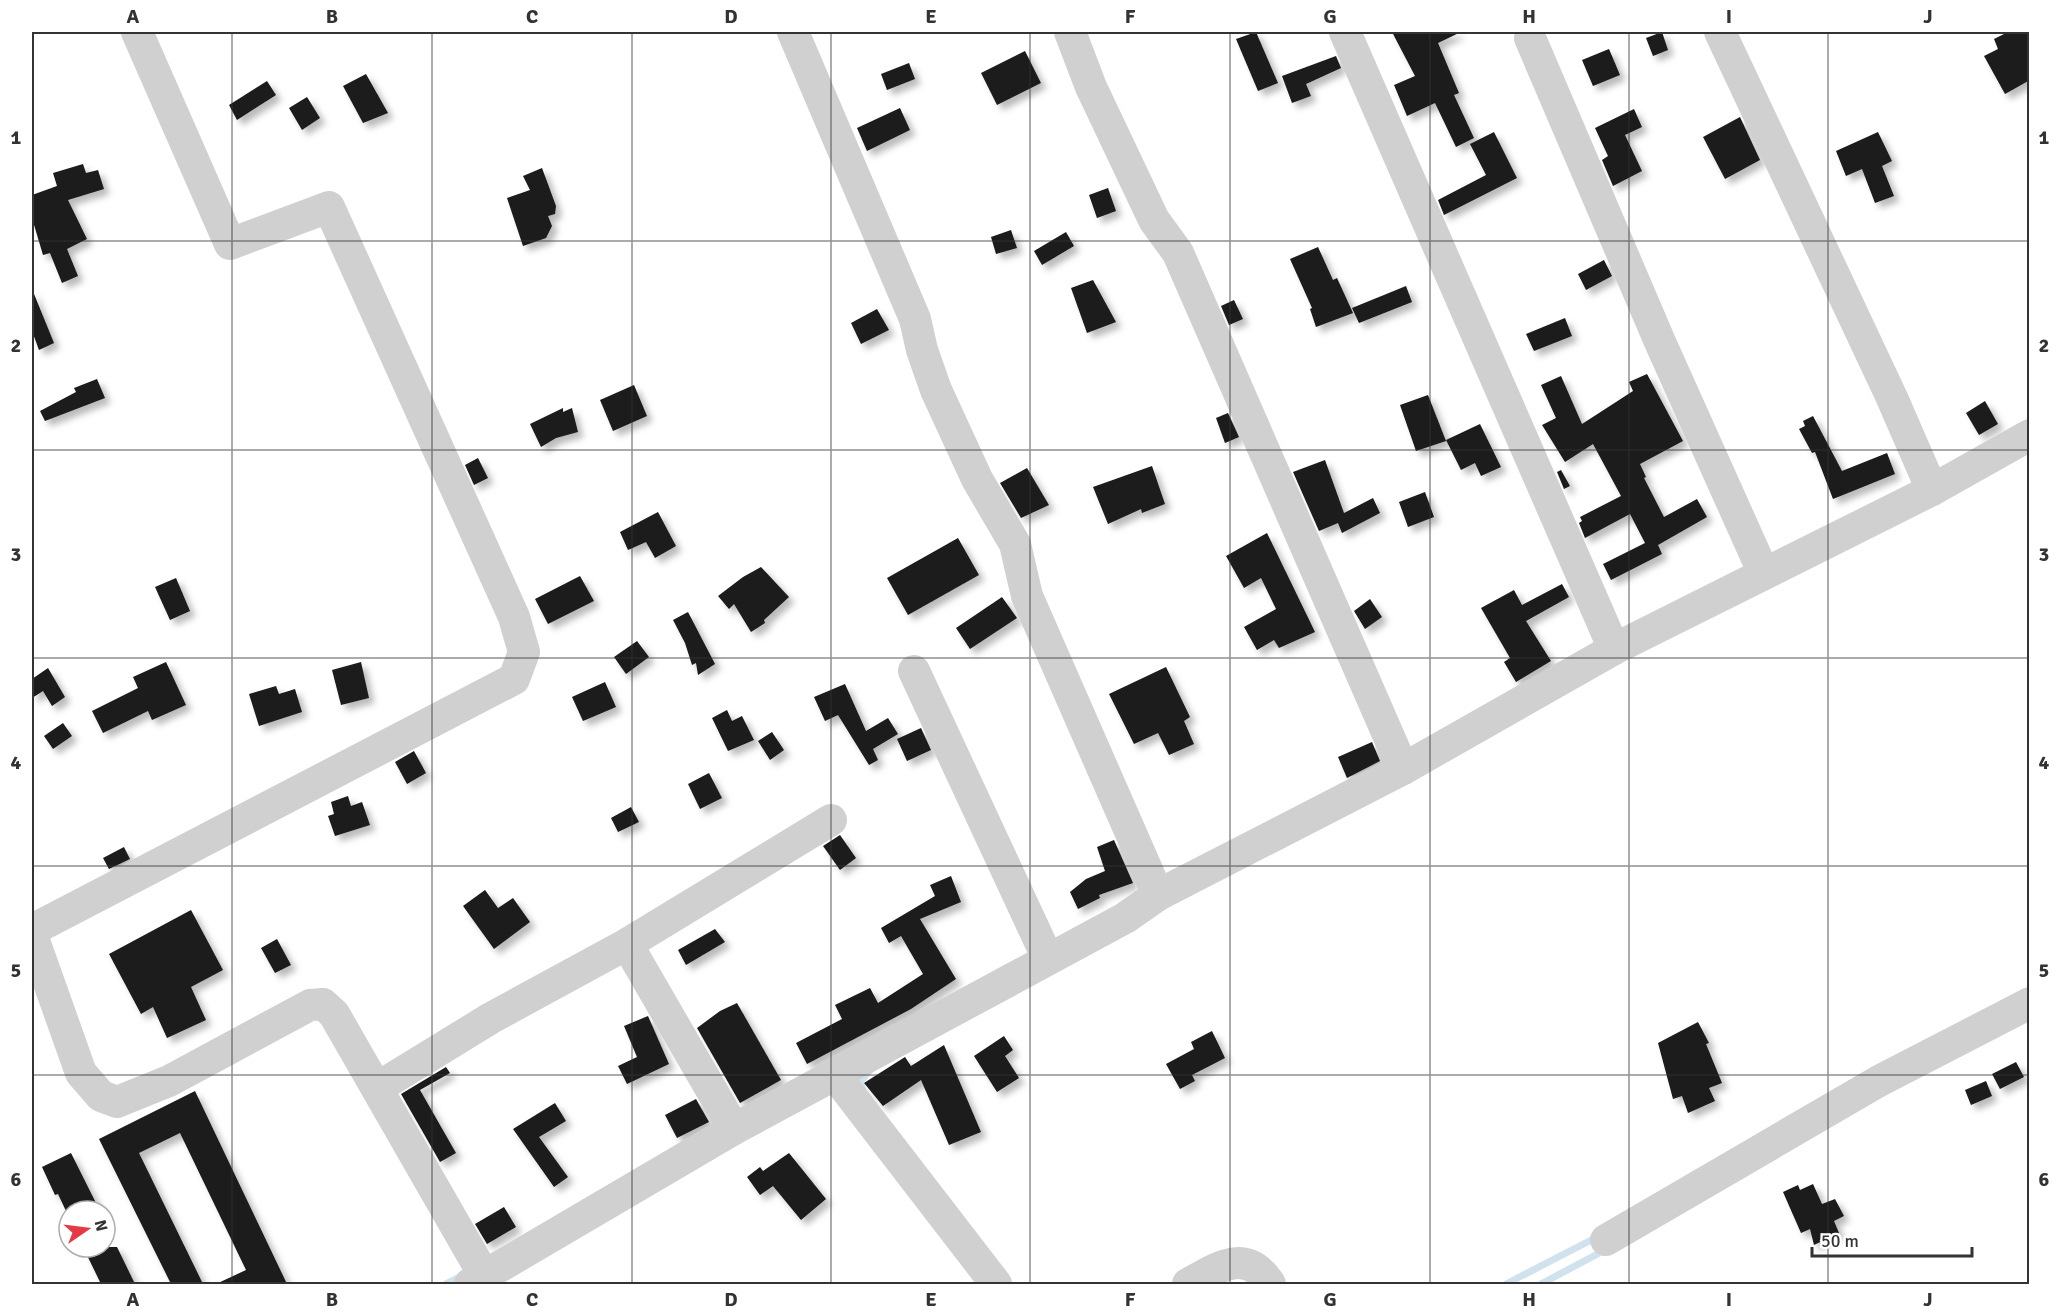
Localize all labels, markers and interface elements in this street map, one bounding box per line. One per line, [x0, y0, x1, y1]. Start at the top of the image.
text: A [127, 4, 140, 29]
text: B [326, 4, 338, 29]
text: C [526, 4, 538, 29]
text: D [724, 4, 738, 29]
text: E [925, 4, 937, 29]
text: F [1125, 4, 1136, 29]
text: G [1323, 4, 1337, 29]
text: H [1522, 4, 1536, 29]
text: I [1726, 4, 1732, 29]
text: J [1923, 4, 1933, 29]
text: 1 [11, 125, 22, 150]
text: 1 [2039, 125, 2050, 150]
text: 2 [11, 333, 21, 358]
text: 2 [2039, 333, 2049, 358]
text: 3 [11, 542, 21, 567]
text: 3 [2039, 542, 2049, 567]
text: 4 [11, 750, 22, 775]
text: 4 [2039, 750, 2050, 775]
text: 5 [11, 958, 21, 983]
text: 5 [2039, 958, 2049, 983]
text: 6 [11, 1167, 22, 1192]
text: 6 [2039, 1167, 2050, 1192]
north arrow [57, 1199, 117, 1259]
text: N [90, 1218, 112, 1233]
scale bar [1812, 1220, 1972, 1258]
text: 50 m [1821, 1230, 1859, 1252]
text: A [127, 1287, 140, 1312]
text: B [326, 1287, 338, 1312]
text: C [526, 1287, 538, 1312]
text: D [724, 1287, 738, 1312]
text: E [925, 1287, 937, 1312]
text: F [1125, 1287, 1136, 1312]
text: G [1323, 1287, 1337, 1312]
text: H [1522, 1287, 1536, 1312]
text: I [1726, 1287, 1732, 1312]
text: J [1923, 1287, 1933, 1312]

